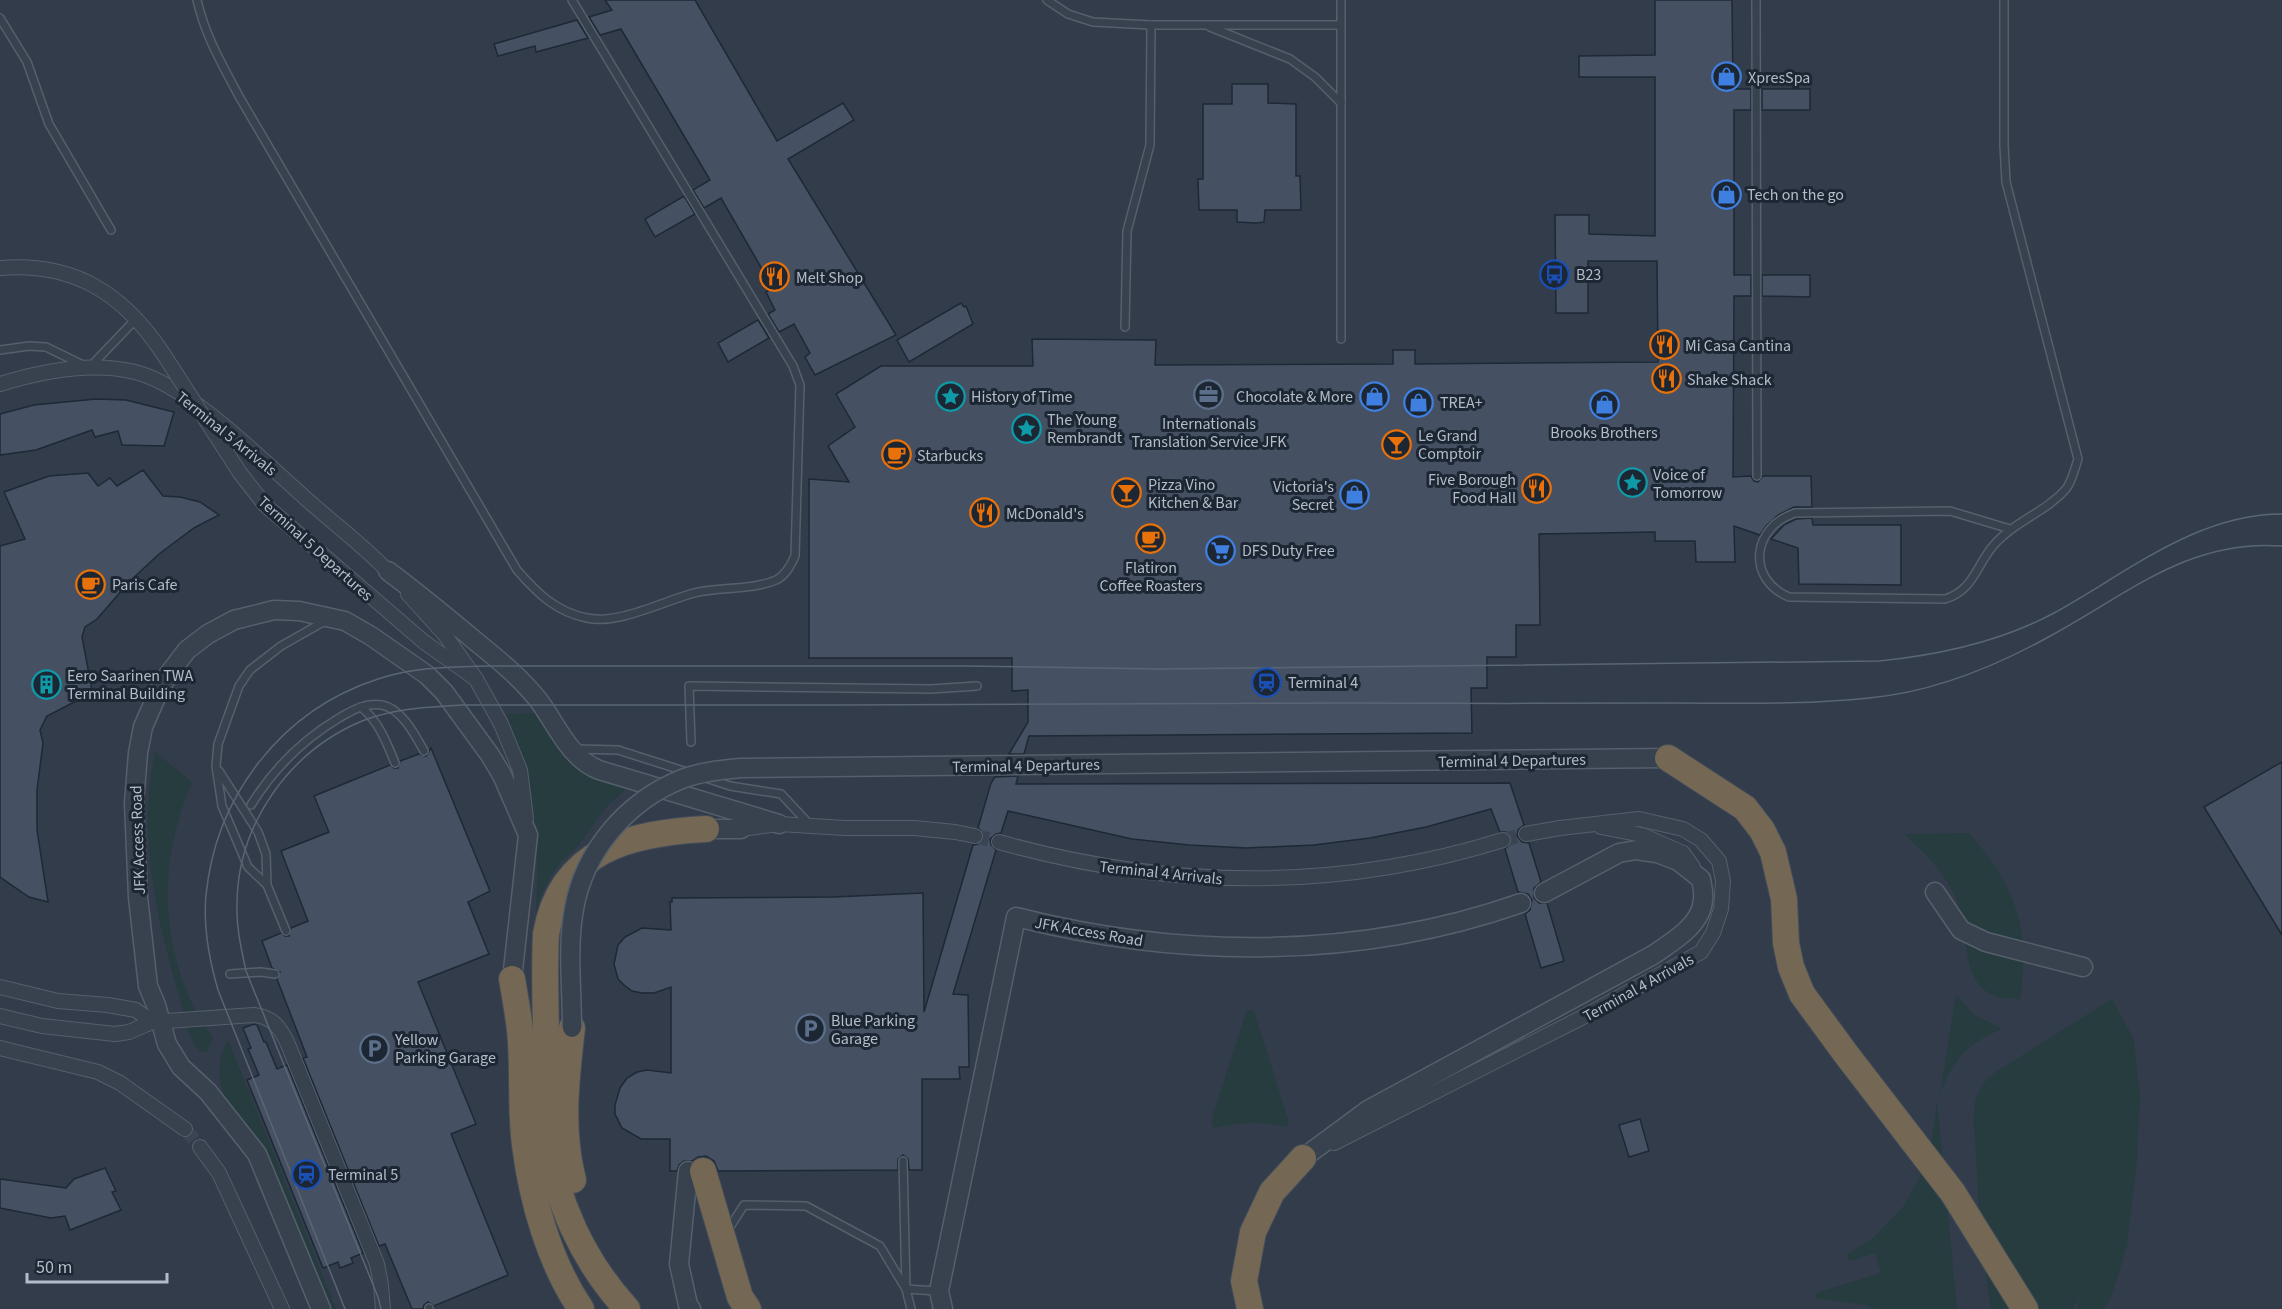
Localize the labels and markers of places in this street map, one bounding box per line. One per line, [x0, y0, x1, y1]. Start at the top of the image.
shop icon: XpresSpa [1711, 61, 1743, 93]
place label: XpresSpa [1748, 67, 1810, 89]
shop icon: Tech on the go [1710, 178, 1742, 210]
place label: Tech on the go [1747, 184, 1844, 206]
bus stop icon: B23 [1539, 258, 1571, 290]
restaurant icon: Melt Shop [759, 261, 791, 293]
place label: B23 [1576, 264, 1601, 286]
place label: Melt Shop [796, 267, 863, 289]
restaurant icon: Mi Casa Cantina [1648, 329, 1680, 361]
place label: Mi Casa Cantina [1685, 335, 1791, 357]
restaurant icon: Shake Shack [1650, 363, 1682, 395]
place label: Shake Shack [1687, 369, 1772, 391]
office icon: Internationals Translation Service JFK [1193, 379, 1225, 411]
place icon: History of Time [934, 380, 966, 412]
shop icon: Chocolate & More [1358, 380, 1390, 412]
place label: History of Time [971, 386, 1073, 408]
place label: Chocolate & More [1236, 386, 1353, 408]
shop icon: TREA+ [1403, 386, 1435, 418]
shop icon: Brooks Brothers [1588, 388, 1620, 420]
place label: TREA+ [1440, 392, 1483, 414]
place label: The Young Rembrandt [1047, 409, 1123, 449]
place icon: The Young Rembrandt [1010, 412, 1042, 444]
place label: Internationals Translation Service JFK [1131, 413, 1287, 453]
place label: Brooks Brothers [1550, 422, 1658, 444]
place label: Le Grand Comptoir [1418, 425, 1481, 465]
bar icon: Le Grand Comptoir [1381, 428, 1413, 460]
cafe icon: Starbucks [880, 439, 912, 471]
place label: Starbucks [917, 445, 984, 467]
place label: Voice of Tomorrow [1653, 464, 1723, 504]
place icon: Voice of Tomorrow [1616, 467, 1648, 499]
place label: Five Borough Food Hall [1428, 469, 1516, 509]
restaurant icon: Five Borough Food Hall [1521, 472, 1553, 504]
place label: Pizza Vino Kitchen & Bar [1148, 474, 1239, 514]
place label: Victoria's Secret [1273, 476, 1335, 516]
bar icon: Pizza Vino Kitchen & Bar [1111, 477, 1143, 509]
shop icon: Victoria's Secret [1339, 479, 1371, 511]
restaurant icon: McDonald's [969, 497, 1001, 529]
place label: McDonald's [1006, 503, 1084, 525]
cafe icon: Flatiron Coffee Roasters [1135, 523, 1167, 555]
supermarket icon: DFS Duty Free [1205, 534, 1237, 566]
place label: DFS Duty Free [1242, 540, 1335, 562]
place label: Flatiron Coffee Roasters [1099, 557, 1203, 597]
cafe icon: Paris Cafe [75, 568, 107, 600]
place label: Paris Cafe [112, 574, 178, 596]
place label: Eero Saarinen TWA Terminal Building [67, 665, 193, 705]
station icon: Terminal 4 [1251, 666, 1283, 698]
building icon: Eero Saarinen TWA Terminal Building [30, 668, 62, 700]
place label: Terminal 4 [1288, 672, 1358, 694]
place label: Blue Parking Garage [831, 1010, 915, 1050]
parking icon: Blue Parking Garage [794, 1013, 826, 1045]
place label: Yellow Parking Garage [394, 1029, 496, 1069]
parking icon: Yellow Parking Garage [358, 1032, 390, 1064]
station icon: Terminal 5 [291, 1158, 323, 1190]
place label: Terminal 5 [328, 1164, 398, 1186]

